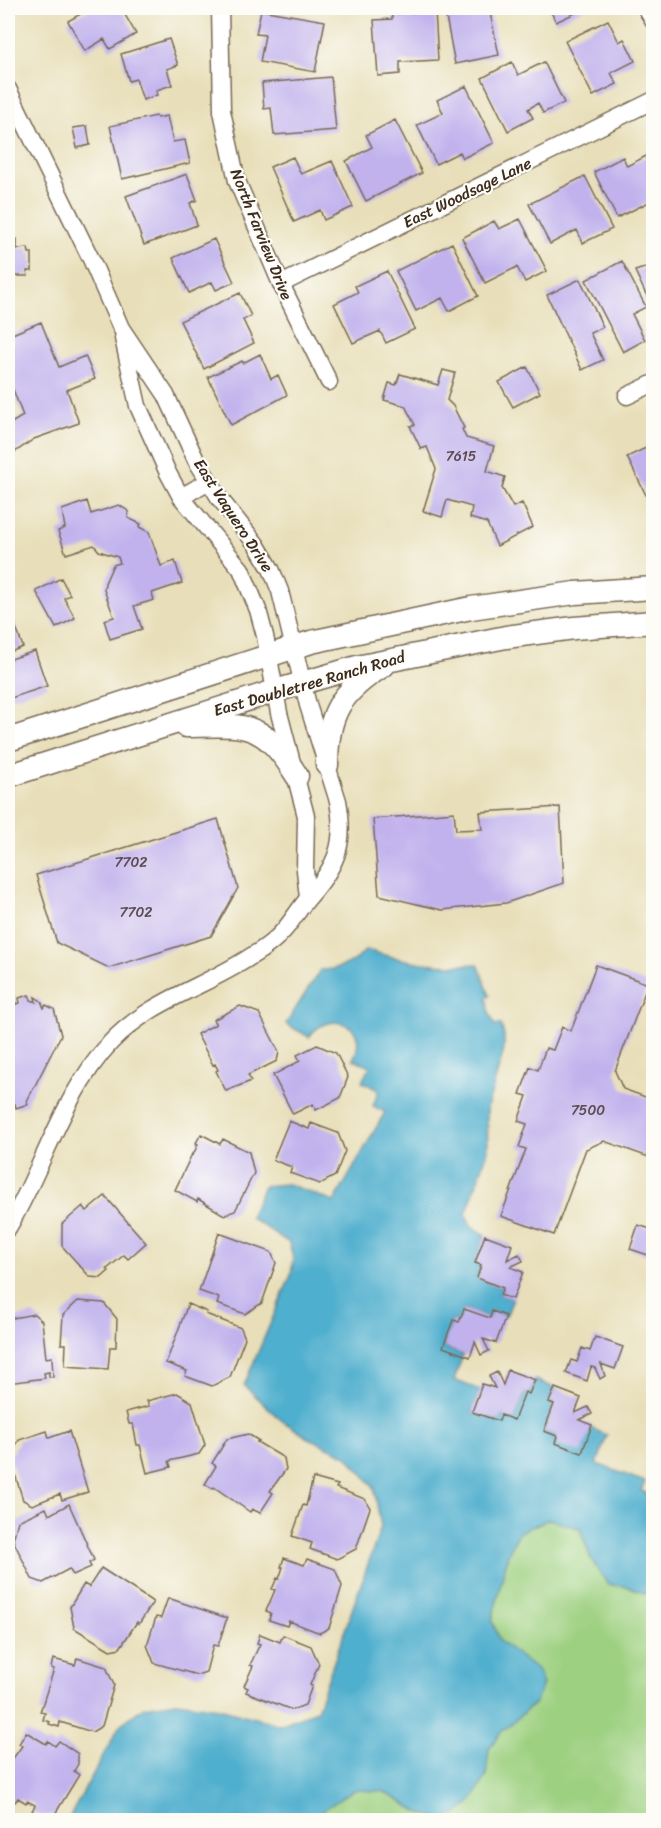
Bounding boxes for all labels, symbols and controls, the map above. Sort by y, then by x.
street label: East Woodsage Lane [398,149,537,236]
street label: North Farview Drive [222,164,301,305]
house number: 7615 [446,444,477,469]
street label: East Vaquero Drive [186,452,282,578]
street label: East Doubletree Ranch Road [210,642,410,725]
house number: 7702 [115,850,147,875]
house number: 7702 [120,900,152,925]
house number: 7500 [571,1098,605,1123]

